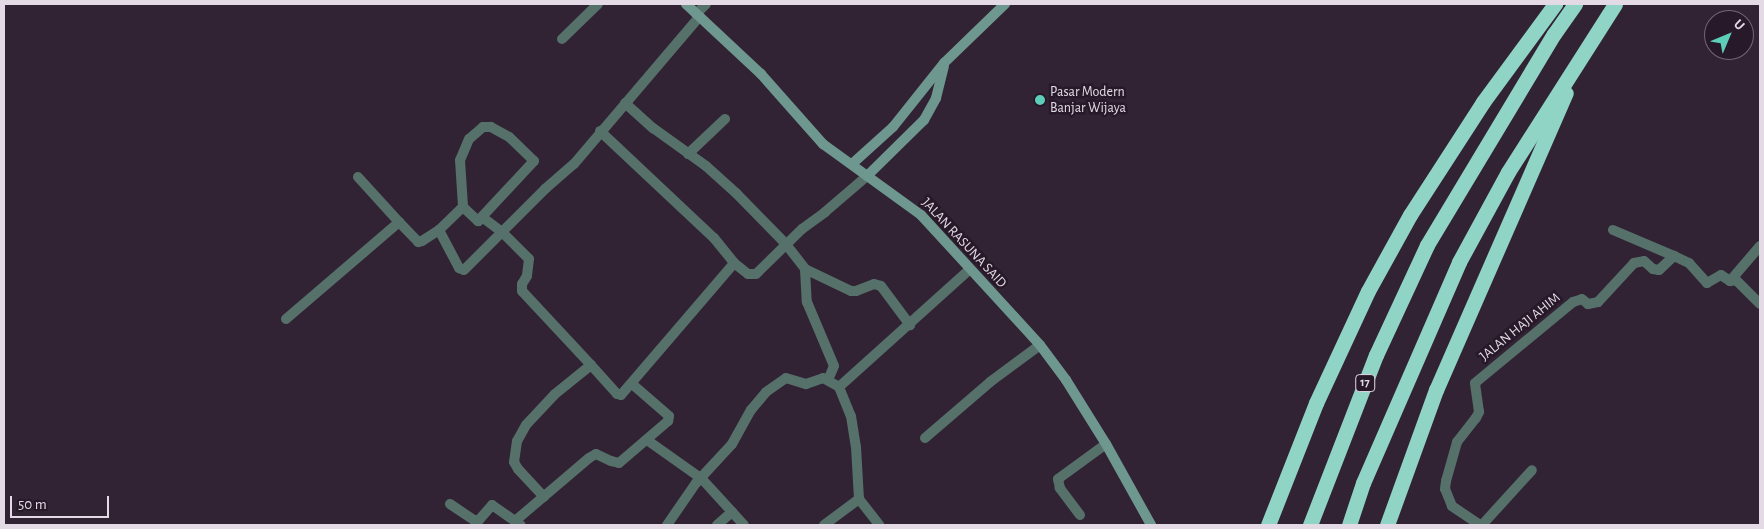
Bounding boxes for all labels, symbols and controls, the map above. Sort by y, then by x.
north arrow [1704,10,1754,60]
text: U [1731,17,1747,33]
place label: Pasar Modern Banjar Wijaya [1050,84,1126,116]
marker: Pasar Modern Banjar Wijaya [1034,94,1046,106]
street label: JALAN RASUNA SAID [918,195,1010,291]
street label: JALAN HAJI AHIM [1476,289,1564,365]
road number: 17 [1355,373,1375,392]
scale bar [12,486,111,518]
text: 50 m [18,497,47,512]

